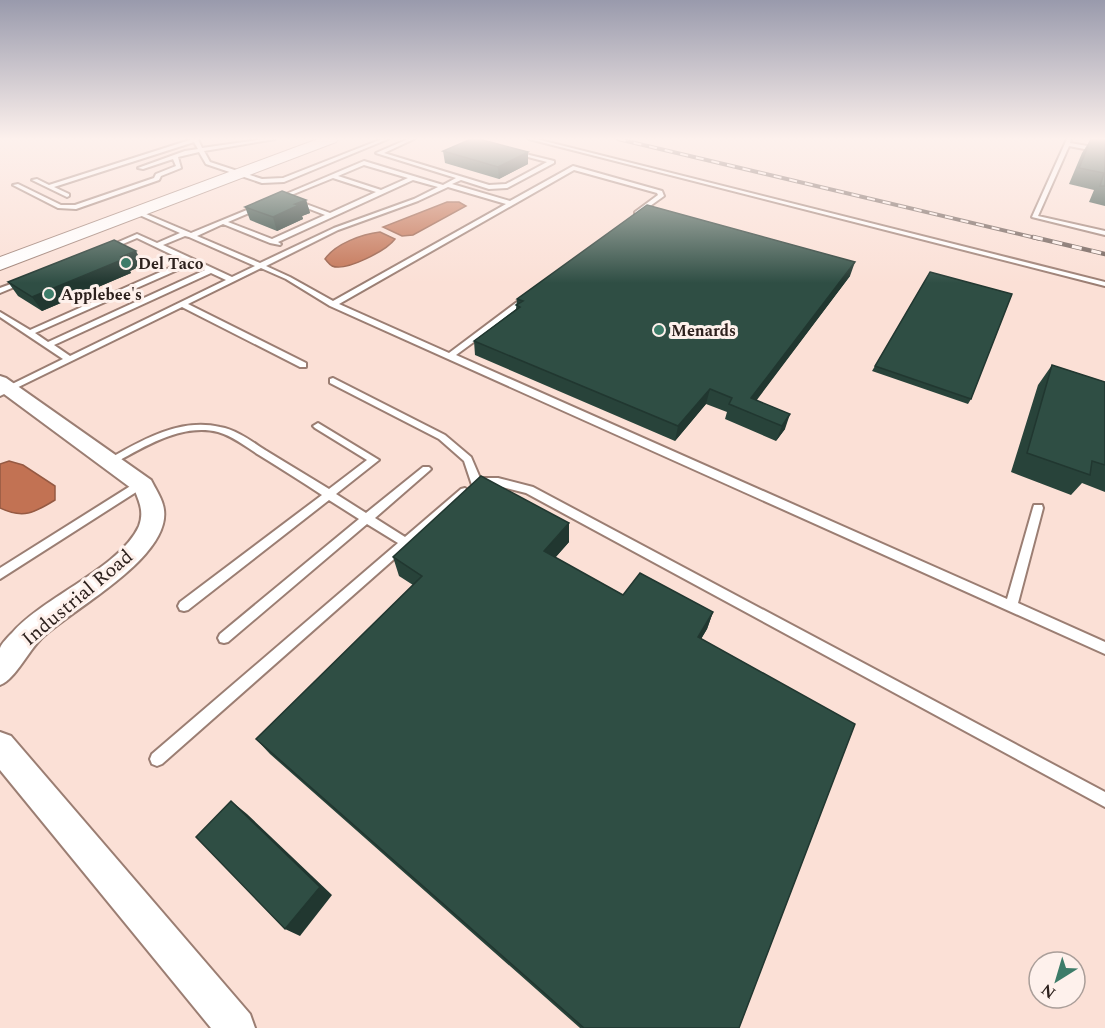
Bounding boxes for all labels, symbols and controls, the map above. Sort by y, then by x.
place label: Del Taco [138,252,204,276]
marker: Del Taco [119,256,133,270]
place label: Applebee's [61,283,142,307]
marker: Applebee's [42,287,56,301]
place label: Menards [671,319,736,343]
marker: Menards [652,323,666,337]
street label: Industrial Road [15,542,140,653]
north arrow [1027,950,1087,1010]
text: N [1036,978,1061,1005]

